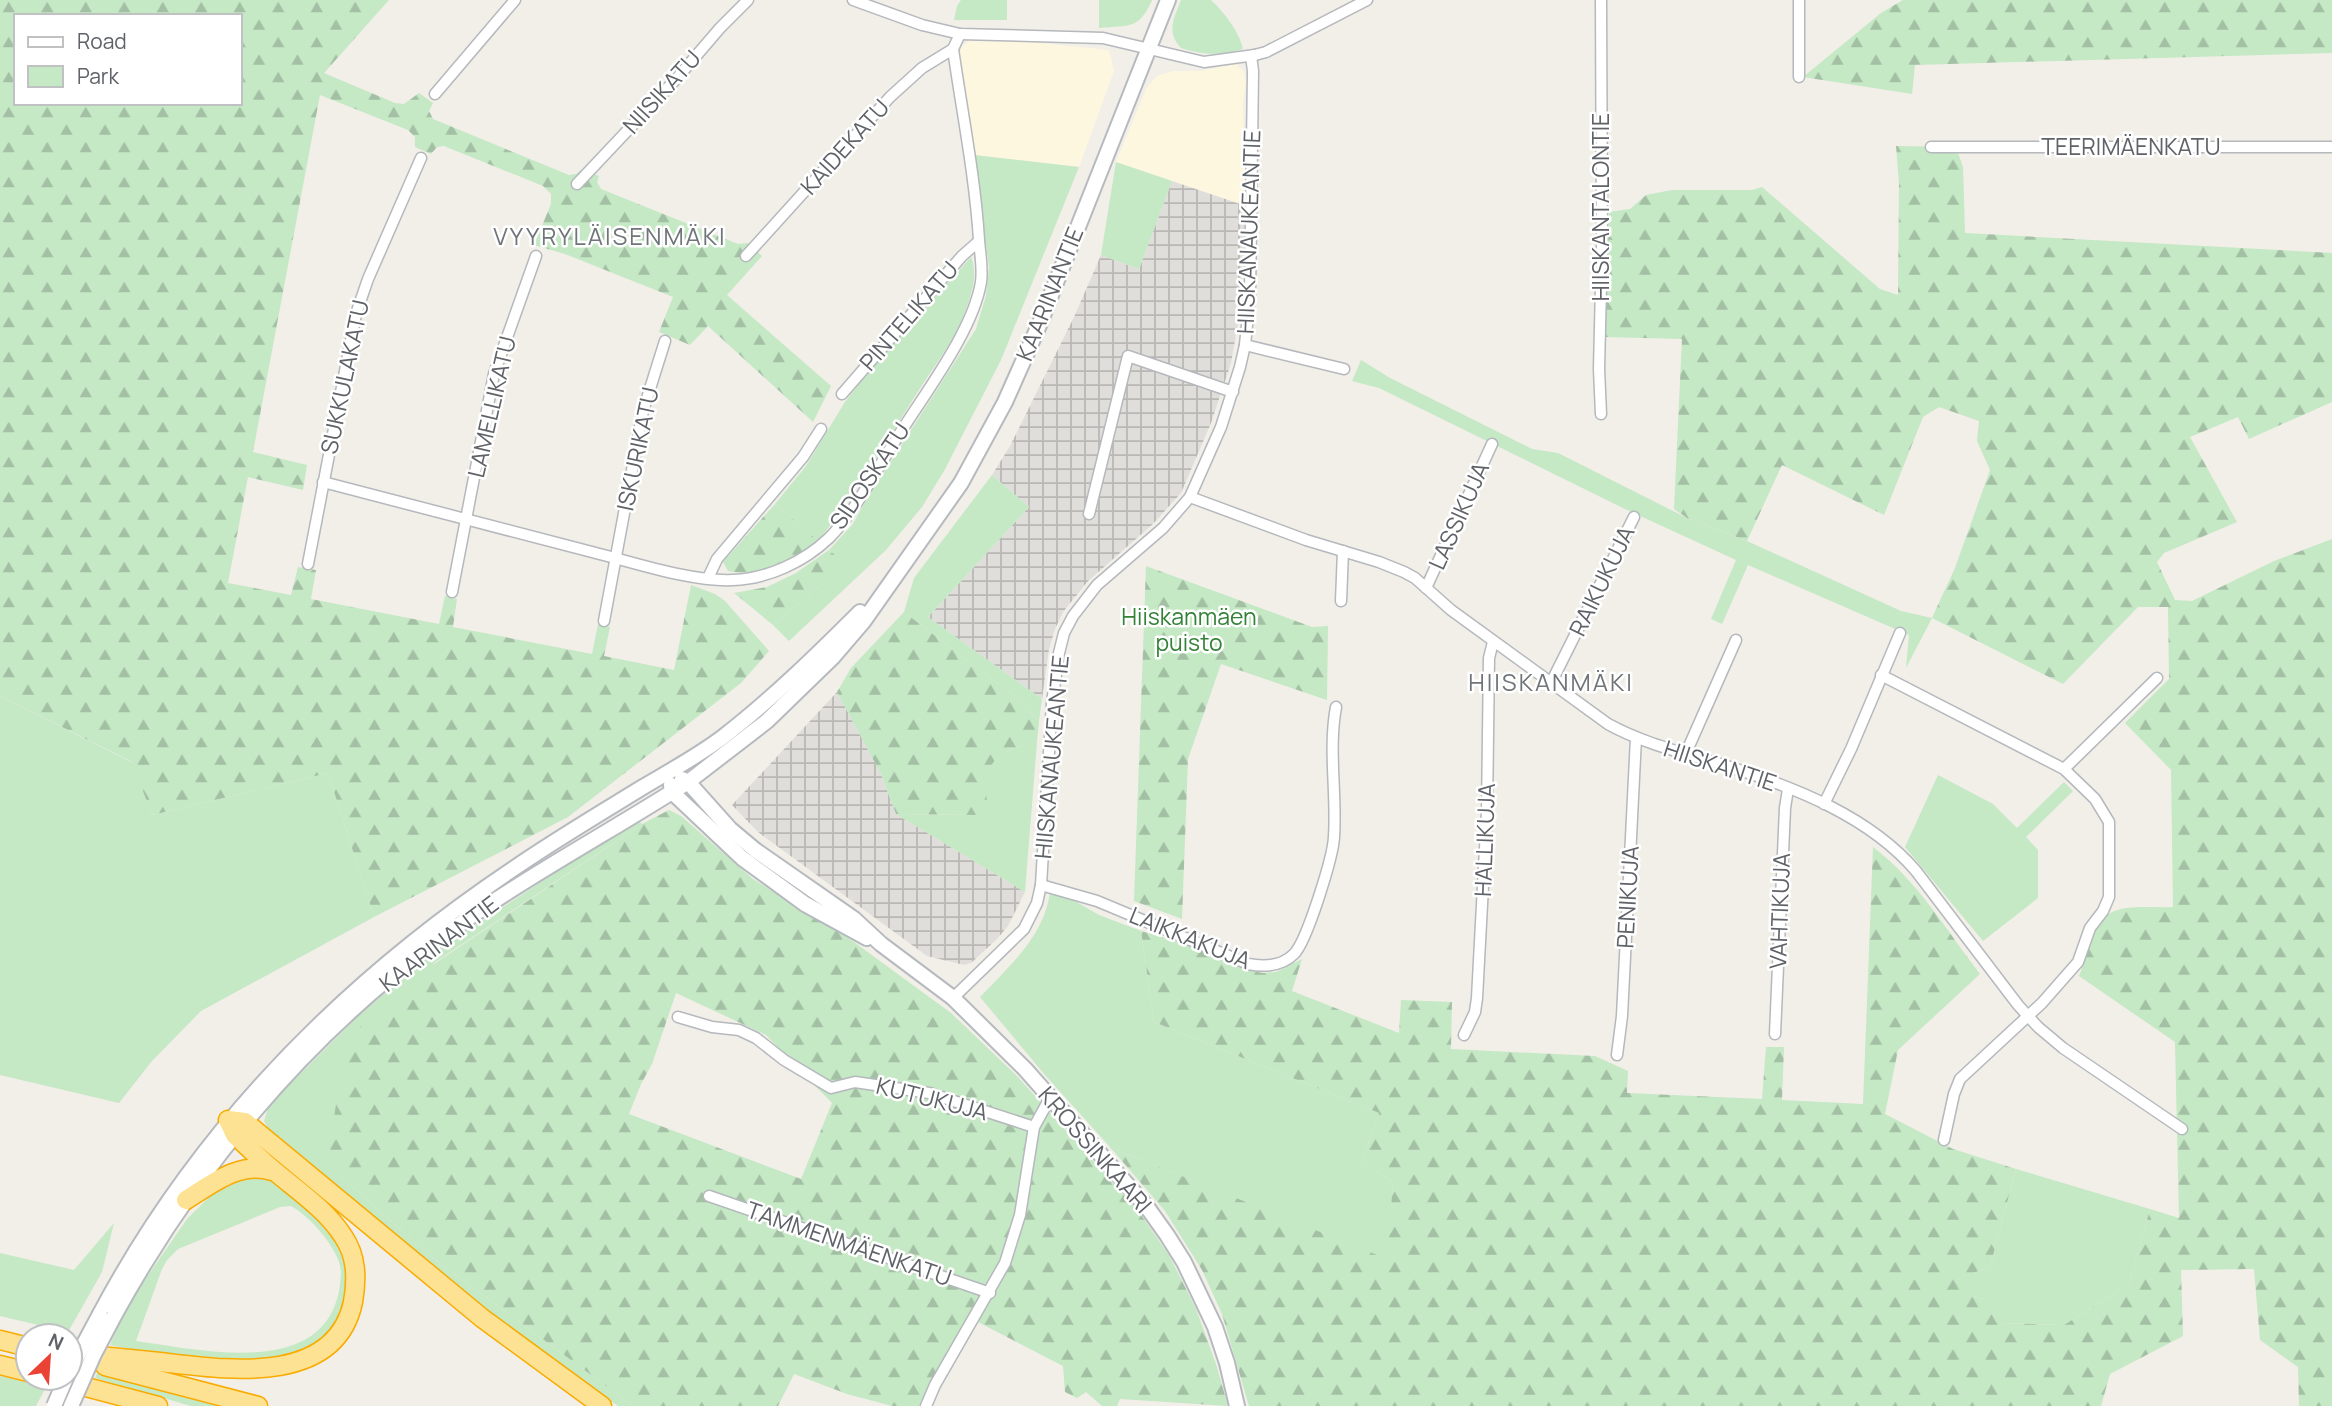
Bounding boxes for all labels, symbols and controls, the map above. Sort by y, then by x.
legend [14,14,242,105]
text: Road [77,27,127,55]
street label: NIISIKATU [615,42,708,140]
text: Park [77,62,119,90]
street label: KAIDEKATU [793,91,896,201]
street label: HIISKANTALONTIE [1584,113,1616,301]
street label: HIISKANAUKEANTIE [1228,129,1268,335]
street label: TEERIMÄENKATU [2041,130,2221,162]
district label: VYYRYLÄISENMÄKI [493,219,727,252]
street label: KAARINANTIE [1008,222,1090,365]
street label: PINTELIKATU [852,254,965,377]
street label: SUKKULAKATU [312,297,376,457]
street label: LAMELLIKATU [459,333,523,481]
street label: ISKURIKATU [608,384,666,514]
street label: SIDOSKATU [822,416,917,535]
street label: LASSIKUJA [1420,456,1496,574]
street label: RAIKUKUJA [1561,520,1642,641]
park label: Hiiskanmäen puisto [1121,600,1257,658]
street label: HIISKANAUKEANTIE [1026,654,1076,860]
district label: HIISKANMÄKI [1468,665,1634,698]
street label: HIISKANTIE [1660,732,1781,798]
street label: HALLIKUJA [1466,782,1502,897]
street label: PENIKUJA [1608,844,1646,949]
street label: VAHTIKUJA [1761,852,1797,970]
street label: KAARINANTIE [372,888,505,999]
street label: LAIKKAKUJA [1125,898,1256,976]
street label: KUTUKUJA [873,1069,992,1127]
street label: KROSSINKAARI [1032,1079,1160,1220]
street label: TAMMENMÄENKATU [743,1193,956,1293]
north arrow [14,1322,84,1392]
text: N [45,1327,68,1356]

